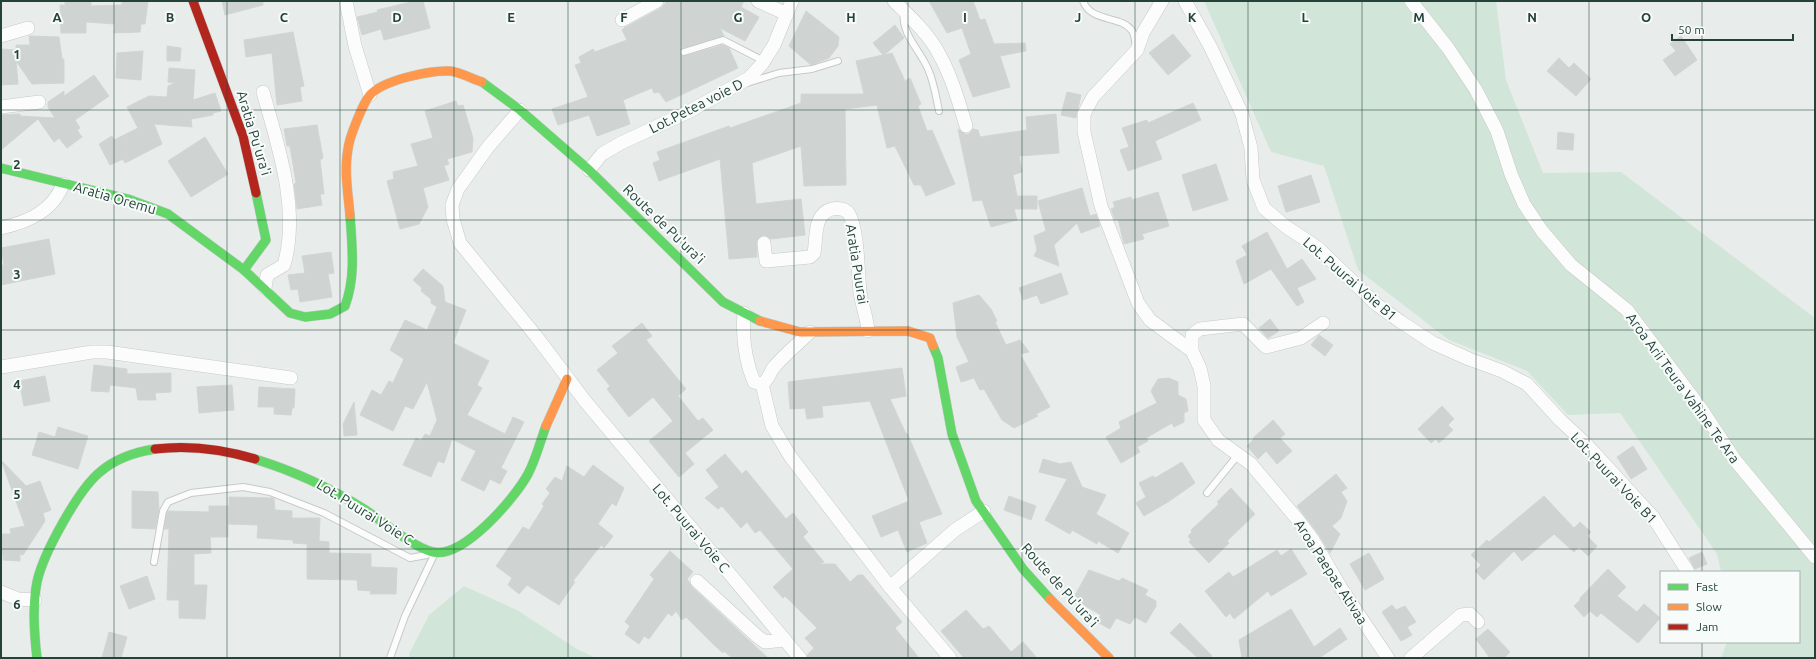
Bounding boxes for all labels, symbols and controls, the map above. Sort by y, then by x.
text: A [52,10,62,24]
text: B [166,10,175,24]
text: C [280,10,289,24]
text: D [392,10,402,24]
text: E [507,10,515,24]
text: F [620,10,628,24]
text: G [734,10,743,24]
text: H [846,10,856,24]
text: I [963,10,967,24]
text: J [1075,10,1081,24]
text: K [1188,10,1197,24]
text: L [1301,10,1309,24]
text: M [1413,10,1425,24]
text: N [1527,10,1537,24]
text: O [1641,10,1651,24]
scale bar [1672,16,1793,42]
text: 50 m [1678,23,1705,36]
text: 1 [13,47,21,61]
street label: Lot.Petea voie D [646,75,746,137]
street label: Aratia Pu'ura'i [234,89,274,177]
text: 2 [13,157,21,171]
street label: Aratia Oremu [72,179,158,217]
street label: Route de Pu'ura'i [620,181,708,267]
street label: Aratia Puurai [843,223,871,305]
street label: Lot. Puurai Voie B1 [1300,234,1400,324]
text: 3 [13,267,21,281]
street label: Aroa Arii Teura Vahine Te Ara [1623,310,1743,466]
text: 4 [13,377,21,391]
street label: Lot. Puurai Voie B1 [1568,429,1660,527]
street label: Lot. Puurai Voie C [314,476,416,548]
street label: Lot. Puurai Voie C [649,480,733,576]
text: 5 [13,487,21,501]
street label: Aroa Paepae Ativaa [1291,517,1371,627]
street label: Route de Pu'ura'i [1018,540,1102,630]
legend [1660,571,1800,643]
text: Fast [1696,580,1718,593]
text: 6 [13,597,21,611]
text: Slow [1696,600,1722,613]
text: Jam [1696,620,1718,633]

